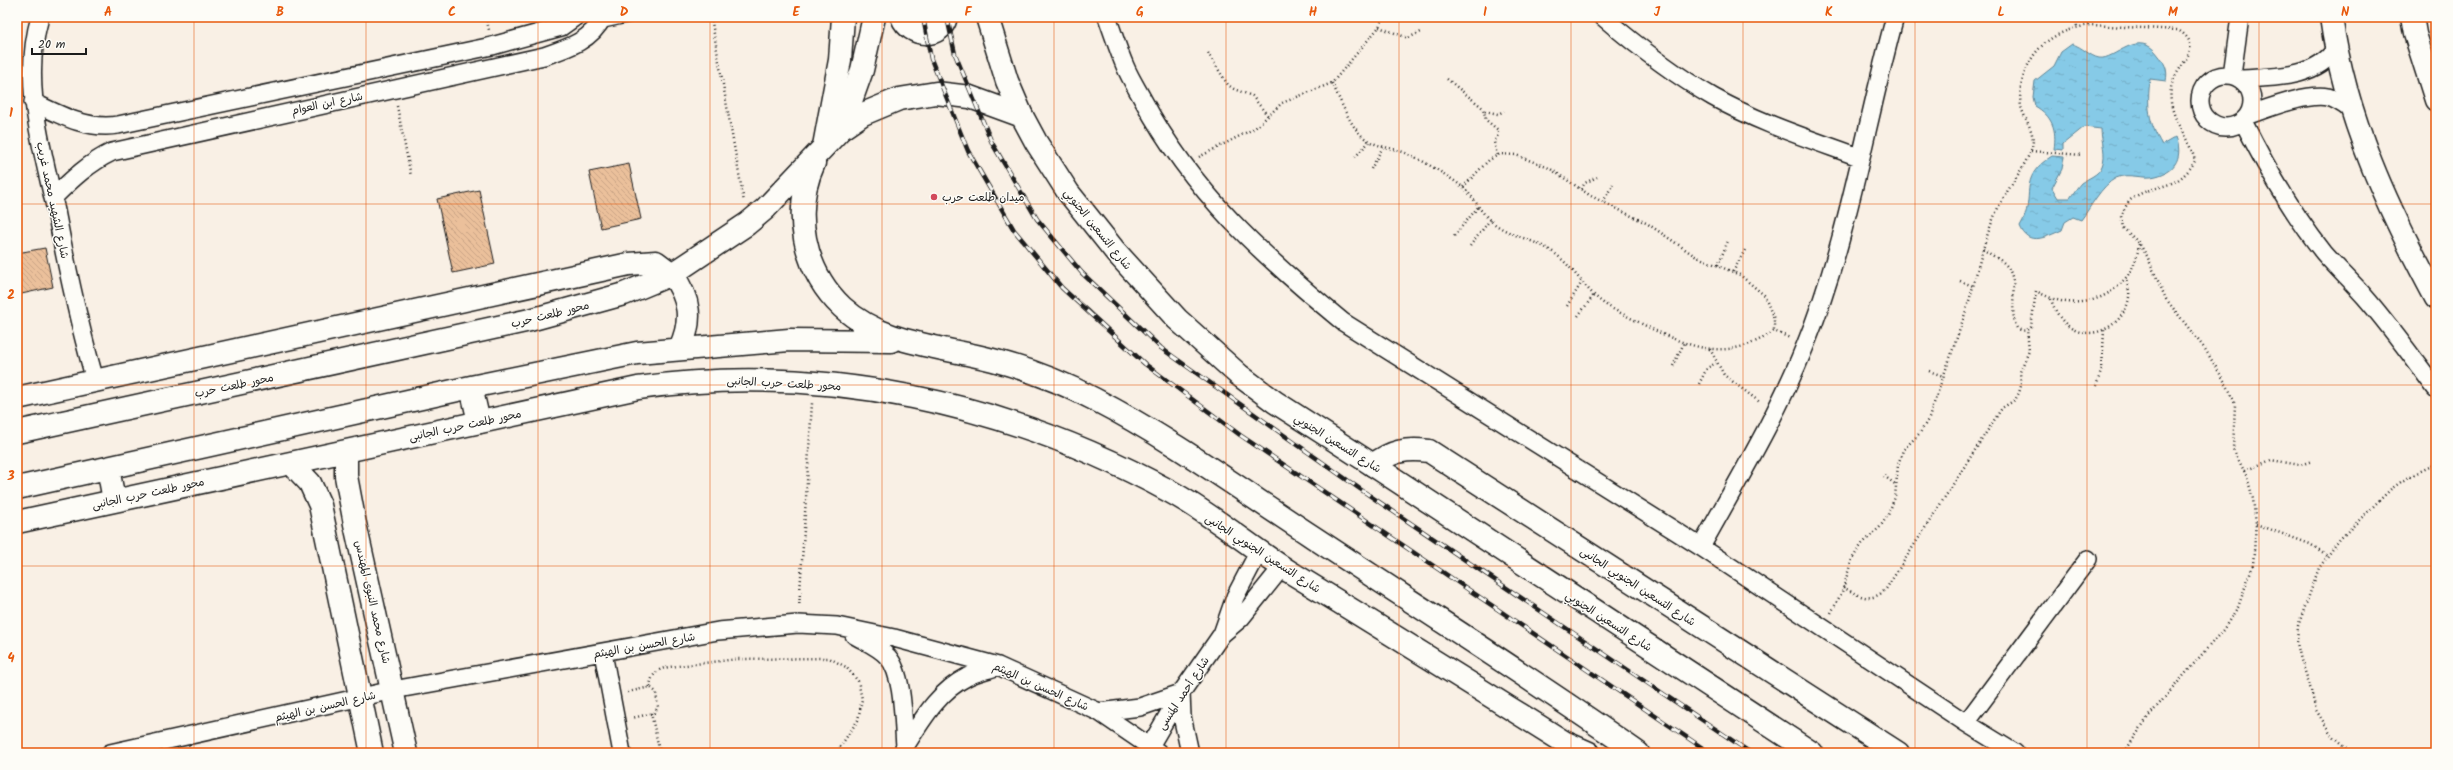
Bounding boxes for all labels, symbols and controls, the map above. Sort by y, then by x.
text: A [104,2,112,23]
text: B [276,2,284,23]
text: C [448,2,456,23]
text: D [620,2,629,23]
text: E [792,2,800,23]
text: F [964,2,972,23]
text: G [1136,2,1144,23]
text: H [1309,2,1318,23]
text: I [1483,2,1487,23]
text: J [1654,2,1661,23]
text: K [1825,2,1833,23]
text: L [1997,2,2005,23]
text: M [2168,2,2178,23]
text: N [2341,2,2350,23]
scale bar [32,30,86,56]
text: 20 m [38,35,66,54]
street label: شارع ابن العوام [290,88,365,120]
text: 1 [9,103,13,124]
street label: شارع الشهيد محمد غريب [31,140,73,260]
street label: شارع التسعين الجنوبي [1058,185,1136,275]
place label: ميدان طلعت حرب [942,189,1024,207]
marker: ميدان طلعت حرب [929,192,939,202]
text: 2 [7,285,15,306]
street label: محور طلعت حرب [509,297,591,333]
street label: محور طلعت حرب [193,369,275,403]
street label: محور طلعت حرب الجانبى [726,372,842,396]
street label: محور طلعت حرب الجانبى [407,405,523,447]
street label: شارع التسعين الجنوبي [1290,410,1385,479]
text: 3 [6,466,15,487]
street label: محور طلعت حرب الجانبى [90,473,206,515]
street label: شارع التسعين الجنوبي الجانبى [1201,510,1324,599]
street label: شارع محمد النبوى المهندس [349,539,395,666]
street label: شارع التسعين الجنوبي الجانبى [1578,544,1698,628]
street label: شارع التسعين الجنوبي [1563,588,1655,654]
street label: شارع الحسن بن الهيثم [592,628,697,664]
text: 4 [7,648,15,669]
street label: شارع أحمد المنسى [1153,653,1214,734]
street label: شارع الحسن بن الهيثم [990,658,1091,716]
street label: شارع الحسن بن الهيثم [273,687,378,727]

